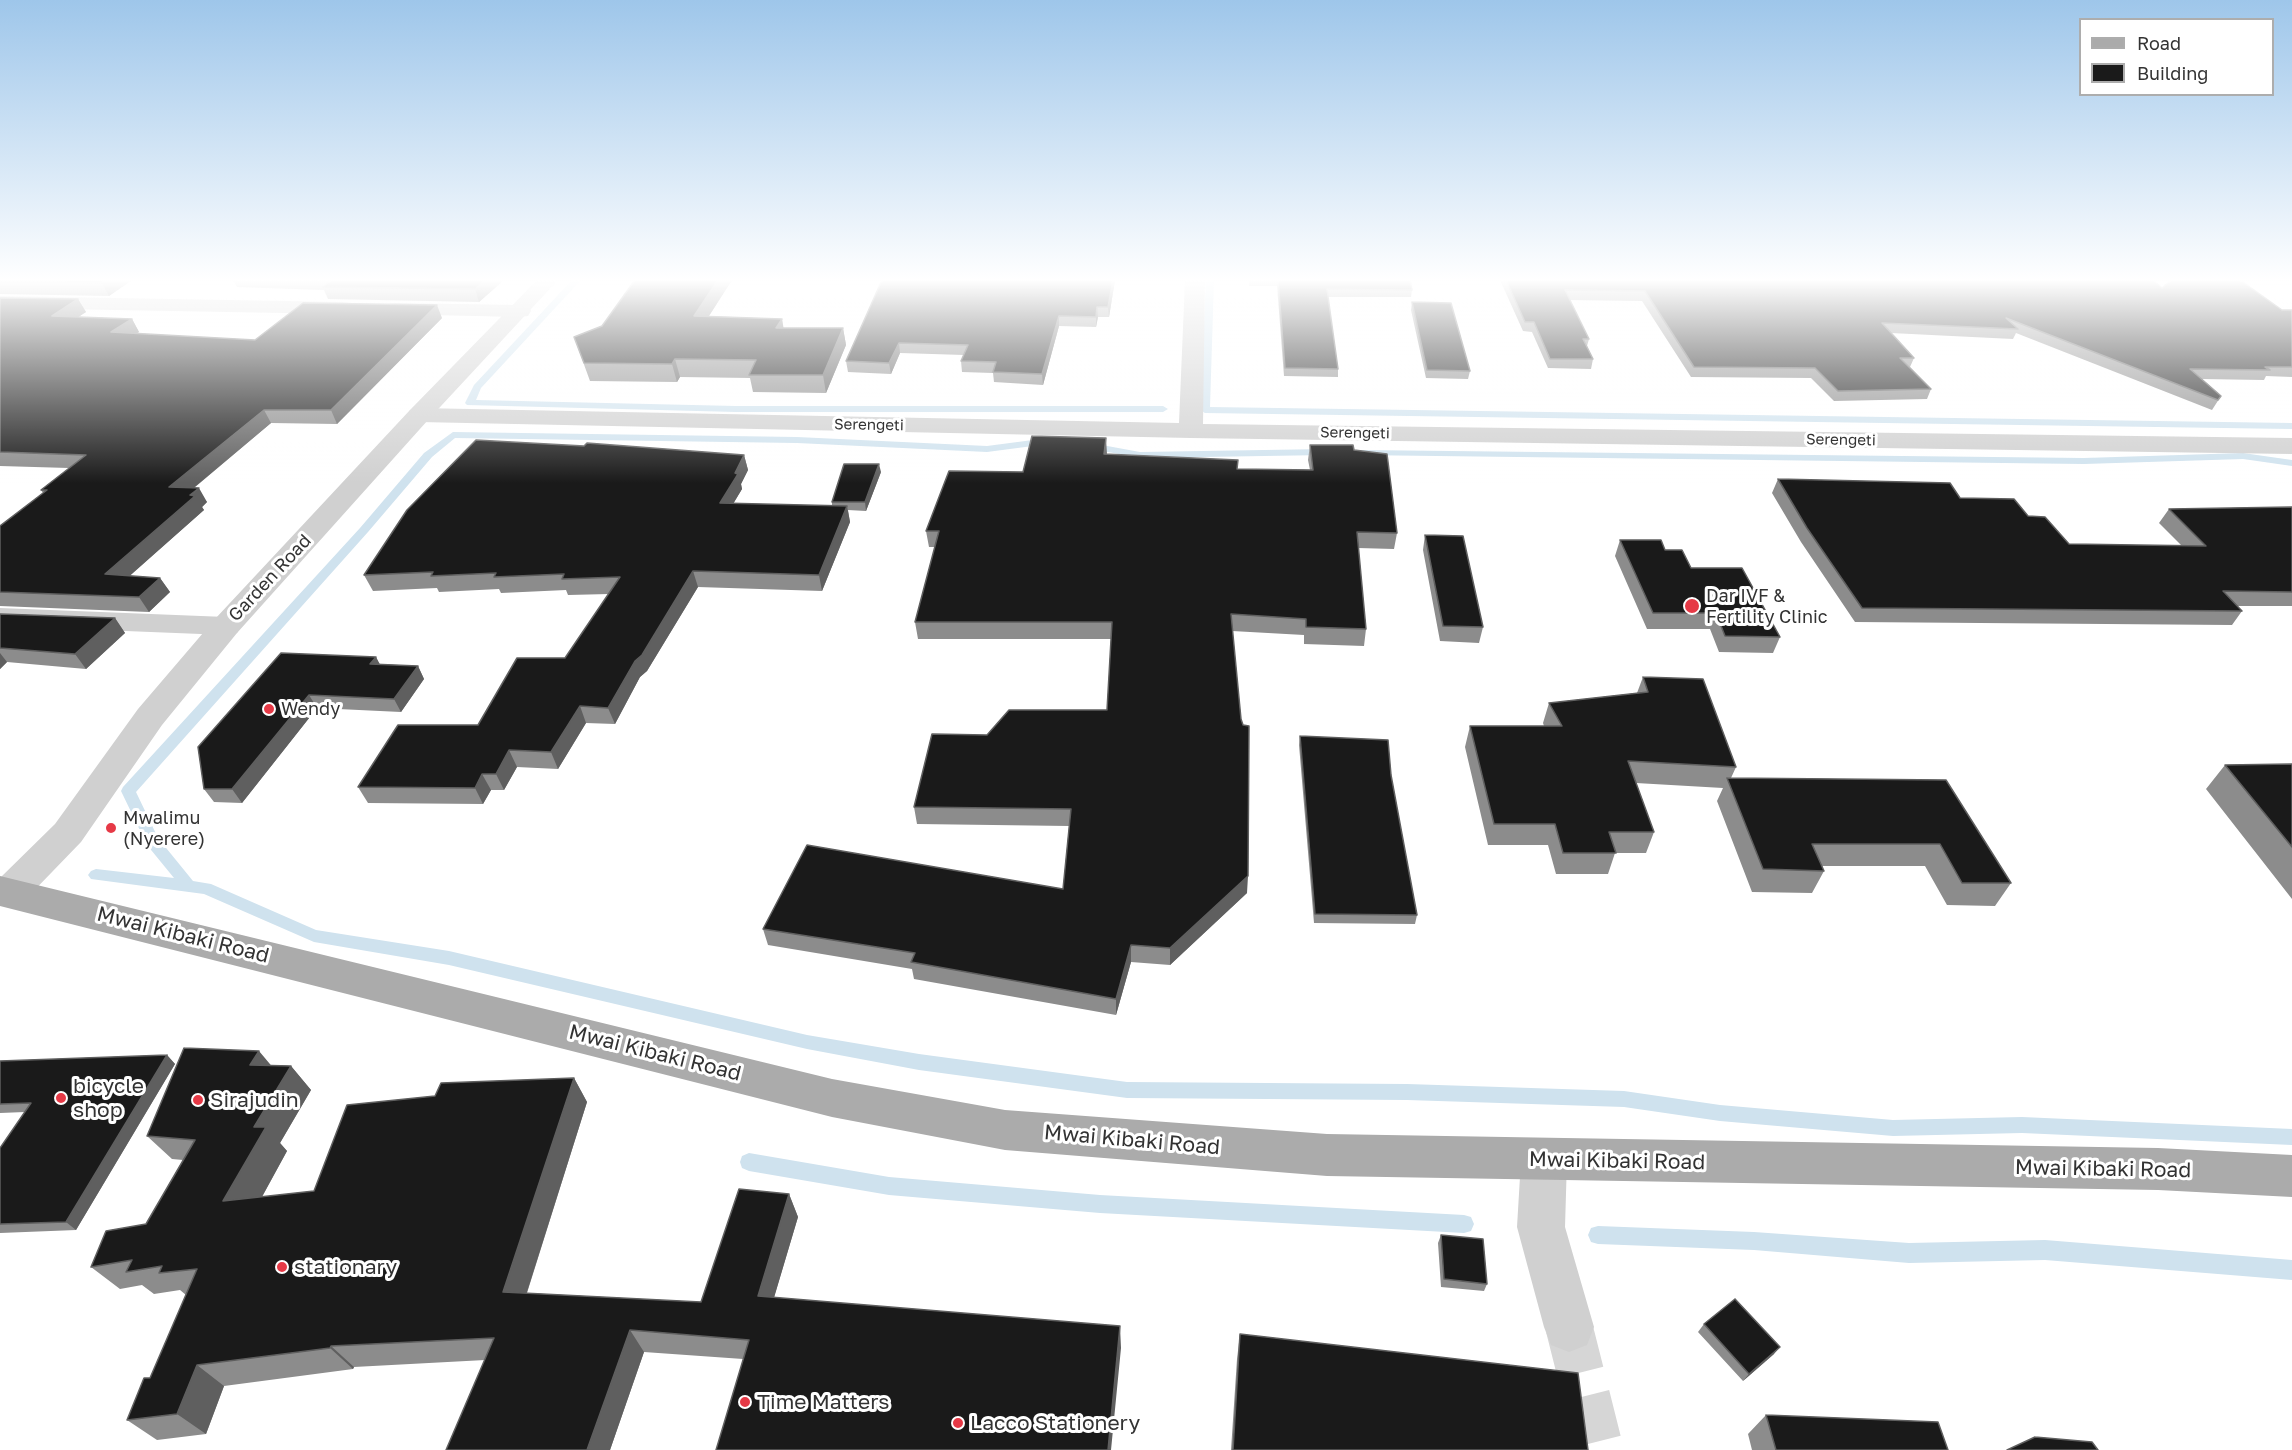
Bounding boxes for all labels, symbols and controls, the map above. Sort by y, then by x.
legend [2079,18,2274,96]
text: Road [2137,32,2181,54]
text: Building [2137,62,2208,84]
street label: Serengeti [834,415,904,435]
street label: Serengeti [1320,423,1390,443]
street label: Serengeti [1806,430,1876,450]
street label: Garden Road [224,530,316,626]
place label: Dar IVF & Fertility Clinic [1706,585,1828,628]
marker: Dar IVF & Fertility Clinic [1683,597,1701,615]
place label: Wendy [281,698,340,720]
marker: Wendy [262,702,276,716]
place label: Mwalimu (Nyerere) [123,807,205,850]
marker: Mwalimu (Nyerere) [104,821,118,835]
street label: Mwai Kibaki Road [94,901,272,969]
street label: Mwai Kibaki Road [566,1019,744,1087]
place label: bicycle shop [73,1073,144,1123]
place label: Sirajudin [210,1087,299,1113]
marker: bicycle shop [54,1091,68,1105]
marker: Sirajudin [191,1093,205,1107]
street label: Mwai Kibaki Road [1043,1120,1221,1160]
street label: Mwai Kibaki Road [1529,1147,1705,1175]
street label: Mwai Kibaki Road [2015,1155,2191,1183]
place label: stationary [294,1254,397,1280]
marker: stationary [275,1260,289,1274]
place label: Time Matters [757,1389,889,1415]
marker: Time Matters [738,1395,752,1409]
place label: Lacco Stationery [970,1410,1140,1436]
marker: Lacco Stationery [951,1416,965,1430]

